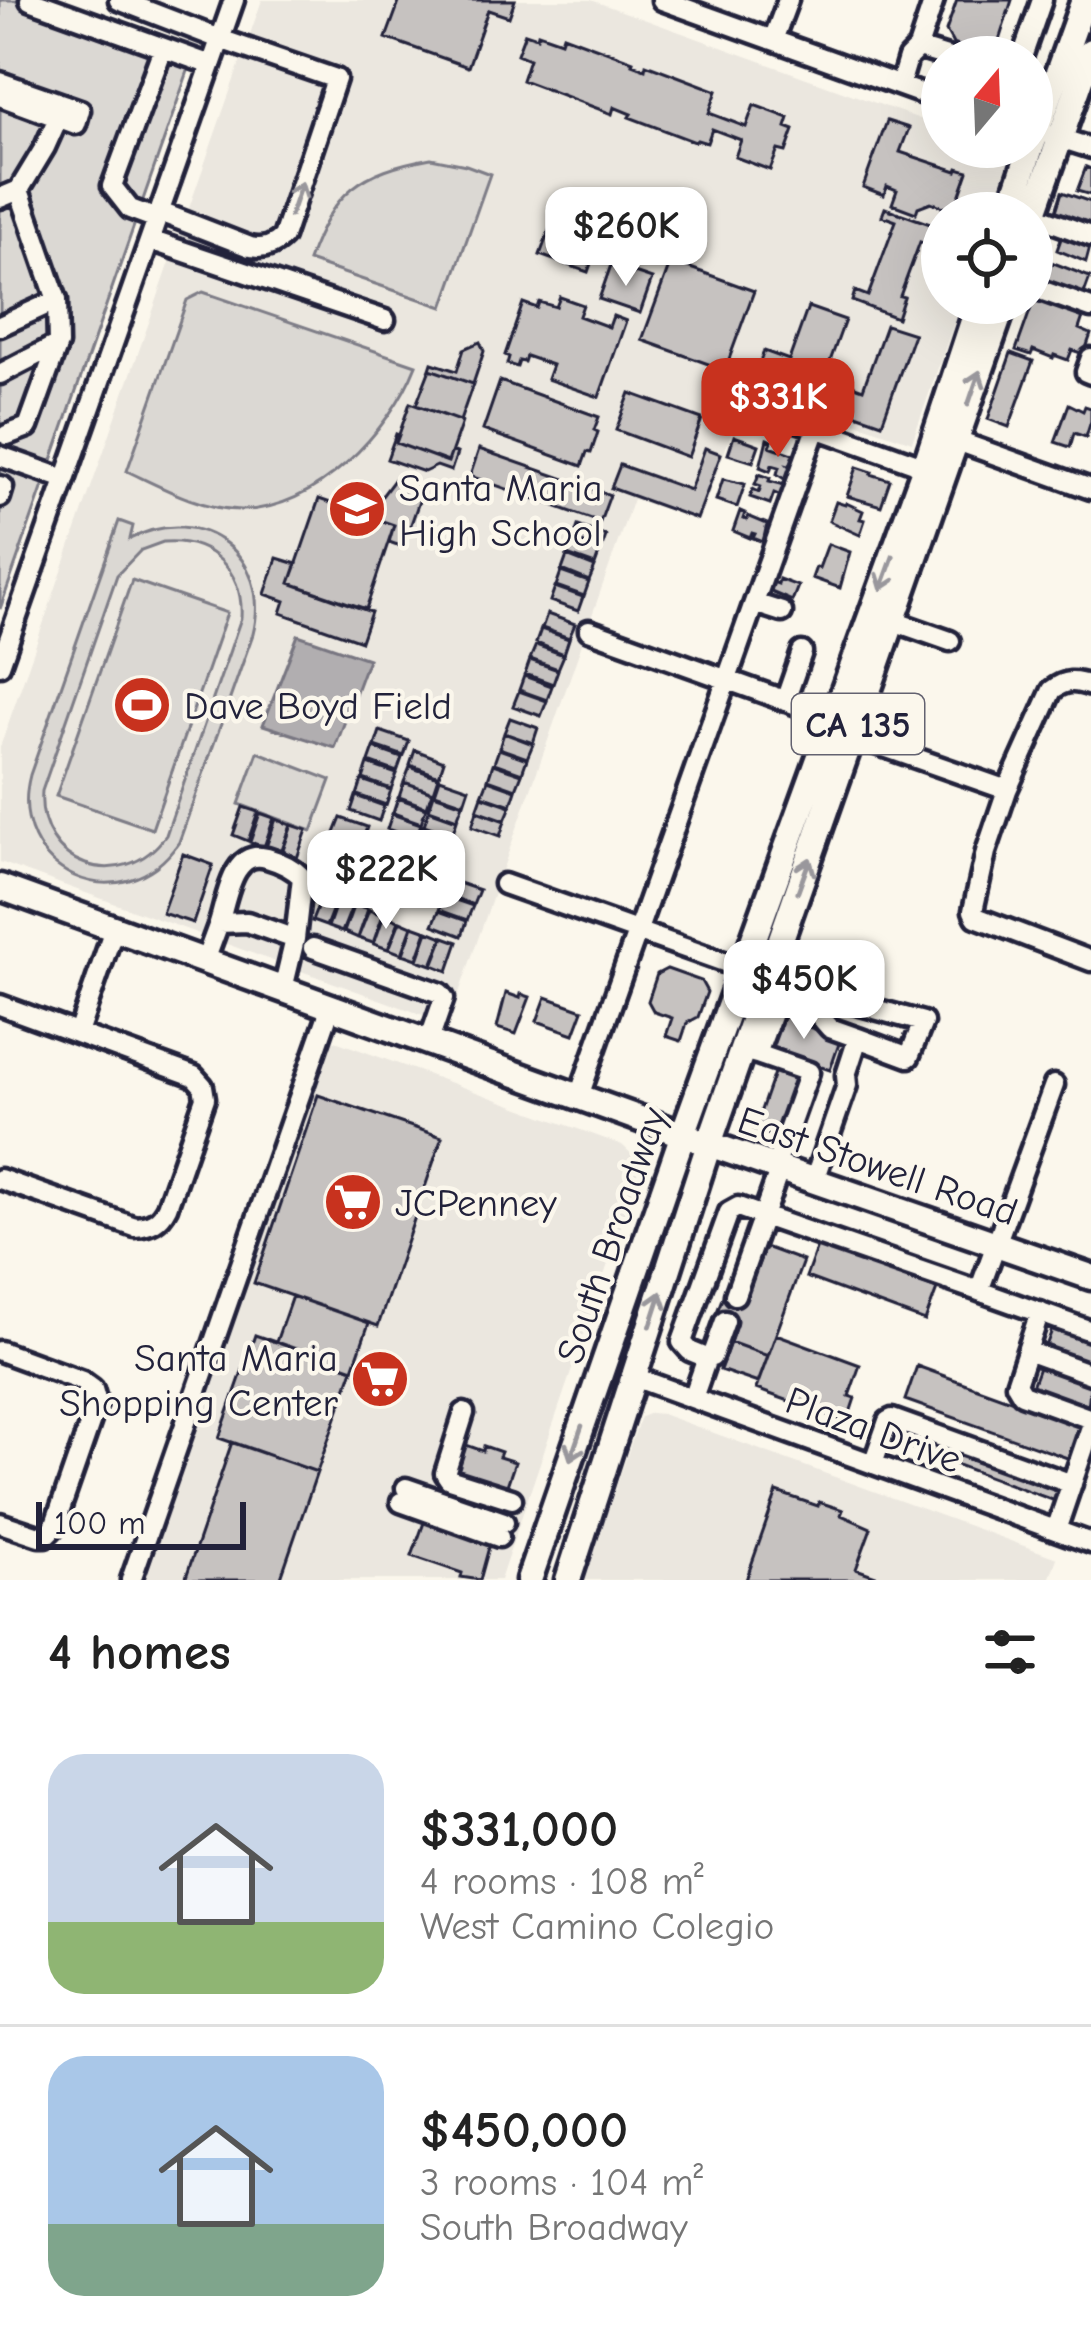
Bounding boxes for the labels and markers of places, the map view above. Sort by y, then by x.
pin: $260K [542,187,710,289]
pin: $331K [694,358,862,460]
place label: Santa Maria High School [399,466,603,556]
school or university icon: Santa Maria High School [326,478,388,540]
sports icon: Dave Boyd Field [111,674,173,736]
place label: Dave Boyd Field [184,684,452,729]
pin: $222K [302,830,470,932]
pin: $450K [720,940,888,1042]
supermarket icon: JCPenney [322,1171,384,1233]
place label: JCPenney [395,1181,557,1226]
place label: Santa Maria Shopping Center [59,1336,339,1426]
supermarket icon: Santa Maria Shopping Center [349,1348,411,1410]

